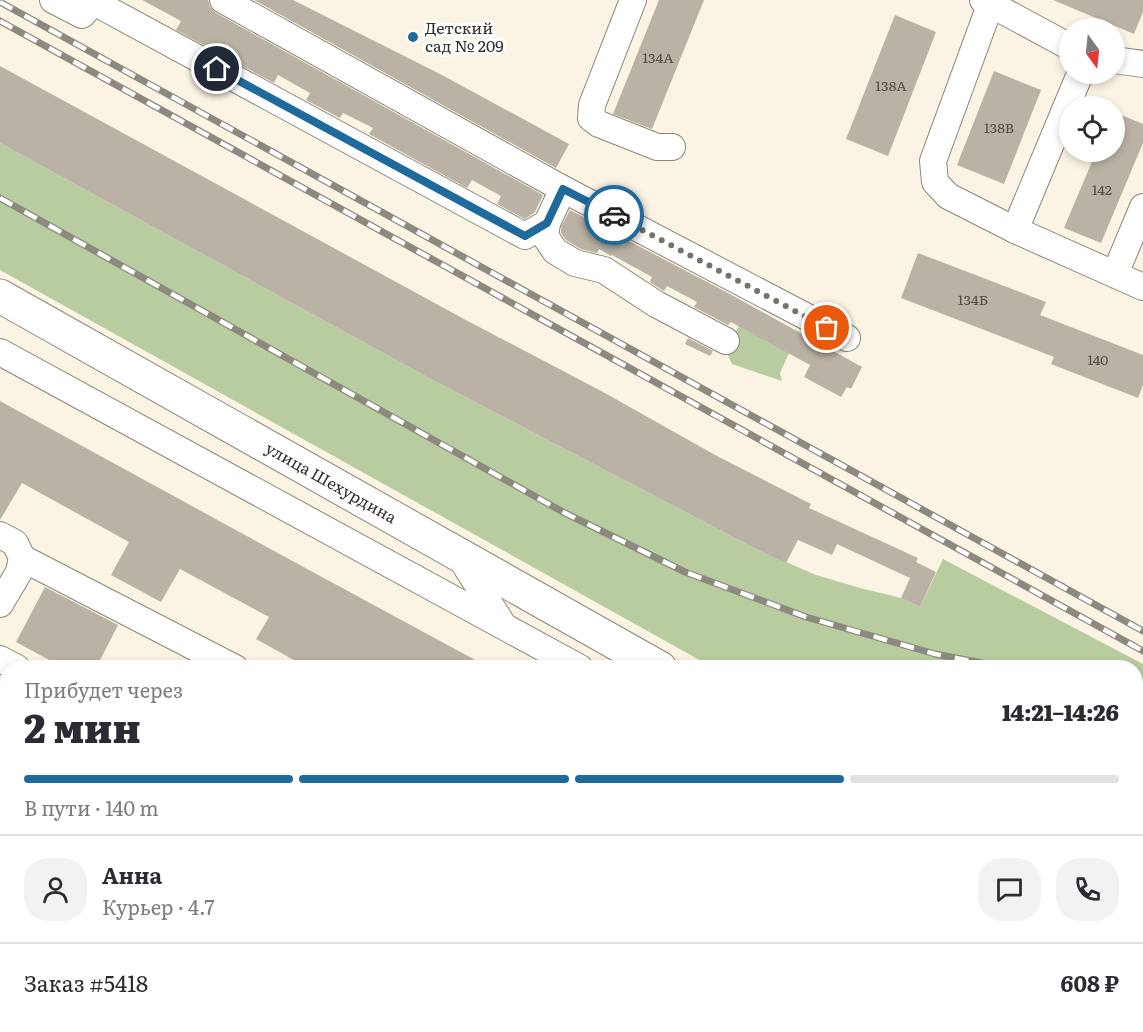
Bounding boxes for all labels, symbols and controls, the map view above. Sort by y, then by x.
place label: Детский сад № 209 [425,15,504,57]
north arrow [1059,18,1125,84]
map controls [1059,18,1125,162]
marker: Детский сад № 209 [406,30,420,44]
pin [191,43,242,94]
house number: 134А [642,47,674,67]
icon: home [200,52,233,85]
house number: 138А [875,75,907,95]
button: locate [1059,96,1125,162]
house number: 138В [984,117,1014,137]
house number: 142 [1092,179,1112,199]
courier [584,185,644,245]
icon: car [598,199,631,232]
house number: 134Б [958,289,988,309]
pin [801,302,852,353]
icon: bag [810,311,843,344]
house number: 140 [1088,349,1108,369]
street label: улица Шехурдина [262,435,402,528]
text: Прибудет через [24,674,183,704]
text: 14:21–14:26 [1002,695,1119,728]
text: 2 мин [24,697,141,755]
text: В пути · 140 m [24,792,159,822]
button: person [24,858,87,921]
text: Анна [102,858,162,891]
button: chat [978,858,1041,921]
button: phone [1056,858,1119,921]
text: Курьер · 4.7 [102,891,215,921]
text: Заказ #5418 [24,966,148,999]
text: 608 ₽ [1061,966,1119,999]

